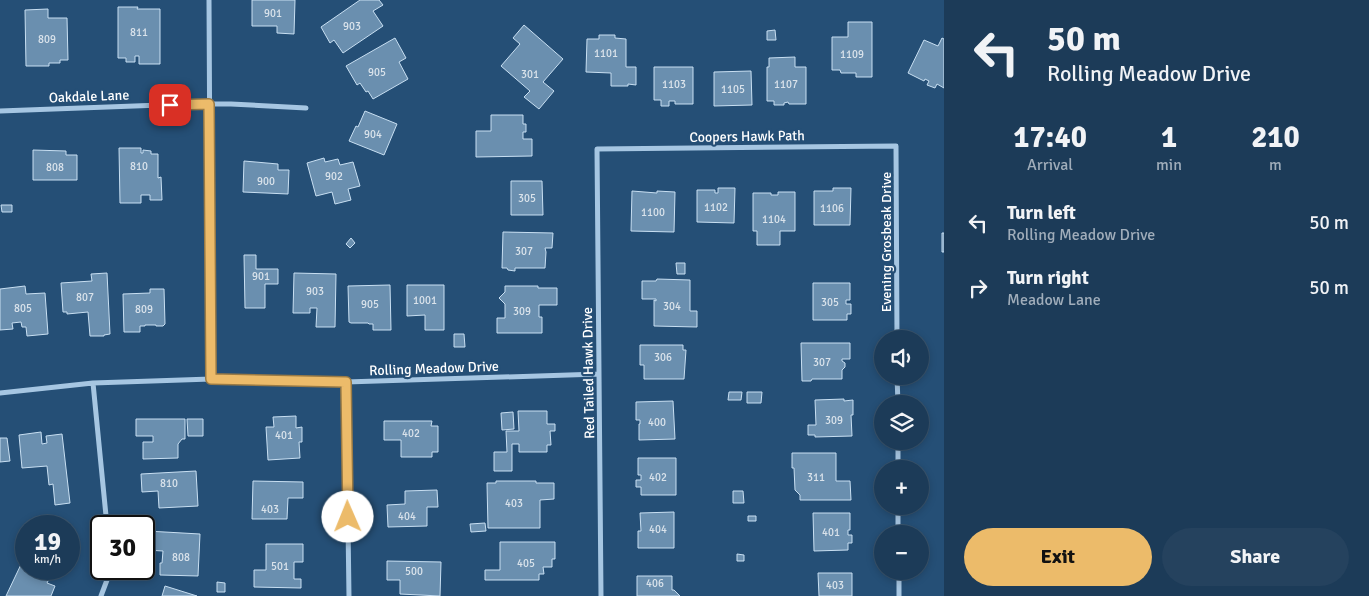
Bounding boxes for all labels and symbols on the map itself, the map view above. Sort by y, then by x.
house number: 901 [264,7,282,20]
house number: 903 [343,20,361,33]
house number: 811 [130,26,148,39]
house number: 809 [38,33,56,46]
house number: 1101 [594,47,618,60]
house number: 1109 [840,48,864,61]
house number: 905 [368,66,386,79]
house number: 301 [521,68,539,81]
house number: 1103 [662,78,686,91]
house number: 1107 [774,78,798,91]
house number: 1105 [721,83,745,96]
pin [149,84,191,126]
street label: Oakdale Lane [49,87,130,106]
street label: Coopers Hawk Path [689,127,805,146]
house number: 904 [364,128,382,141]
house number: 810 [130,160,148,173]
house number: 808 [46,161,64,174]
house number: 902 [325,170,343,183]
street label: Evening Grosbeak Drive [878,172,895,312]
house number: 900 [257,175,275,188]
house number: 305 [518,192,536,205]
house number: 1102 [704,201,728,214]
house number: 1106 [820,202,844,215]
house number: 1100 [641,206,665,219]
house number: 1104 [762,213,786,226]
house number: 307 [515,245,533,258]
house number: 901 [252,270,270,283]
house number: 903 [306,285,324,298]
house number: 807 [76,291,94,304]
house number: 1001 [413,294,437,307]
house number: 305 [821,296,839,309]
house number: 905 [361,298,379,311]
house number: 304 [663,300,681,313]
house number: 805 [14,302,32,315]
house number: 809 [135,303,153,316]
house number: 309 [513,305,531,318]
street label: Red Tailed Hawk Drive [579,307,598,439]
house number: 306 [654,351,672,364]
house number: 307 [813,356,831,369]
street label: Rolling Meadow Drive [369,358,499,379]
house number: 309 [825,414,843,427]
house number: 400 [648,416,666,429]
house number: 402 [402,427,420,440]
house number: 401 [275,429,293,442]
house number: 402 [649,471,667,484]
house number: 311 [807,471,825,484]
house number: 810 [160,477,178,490]
position arrow [321,490,373,542]
house number: 403 [505,497,523,510]
house number: 403 [261,503,279,516]
house number: 404 [398,510,416,523]
speed limit sign: 30 [90,515,155,580]
house number: 404 [649,523,667,536]
house number: 401 [822,526,840,539]
house number: 808 [172,551,190,564]
house number: 405 [517,557,535,570]
house number: 501 [271,560,289,573]
house number: 500 [405,565,423,578]
house number: 406 [646,577,664,590]
house number: 403 [826,579,844,592]

